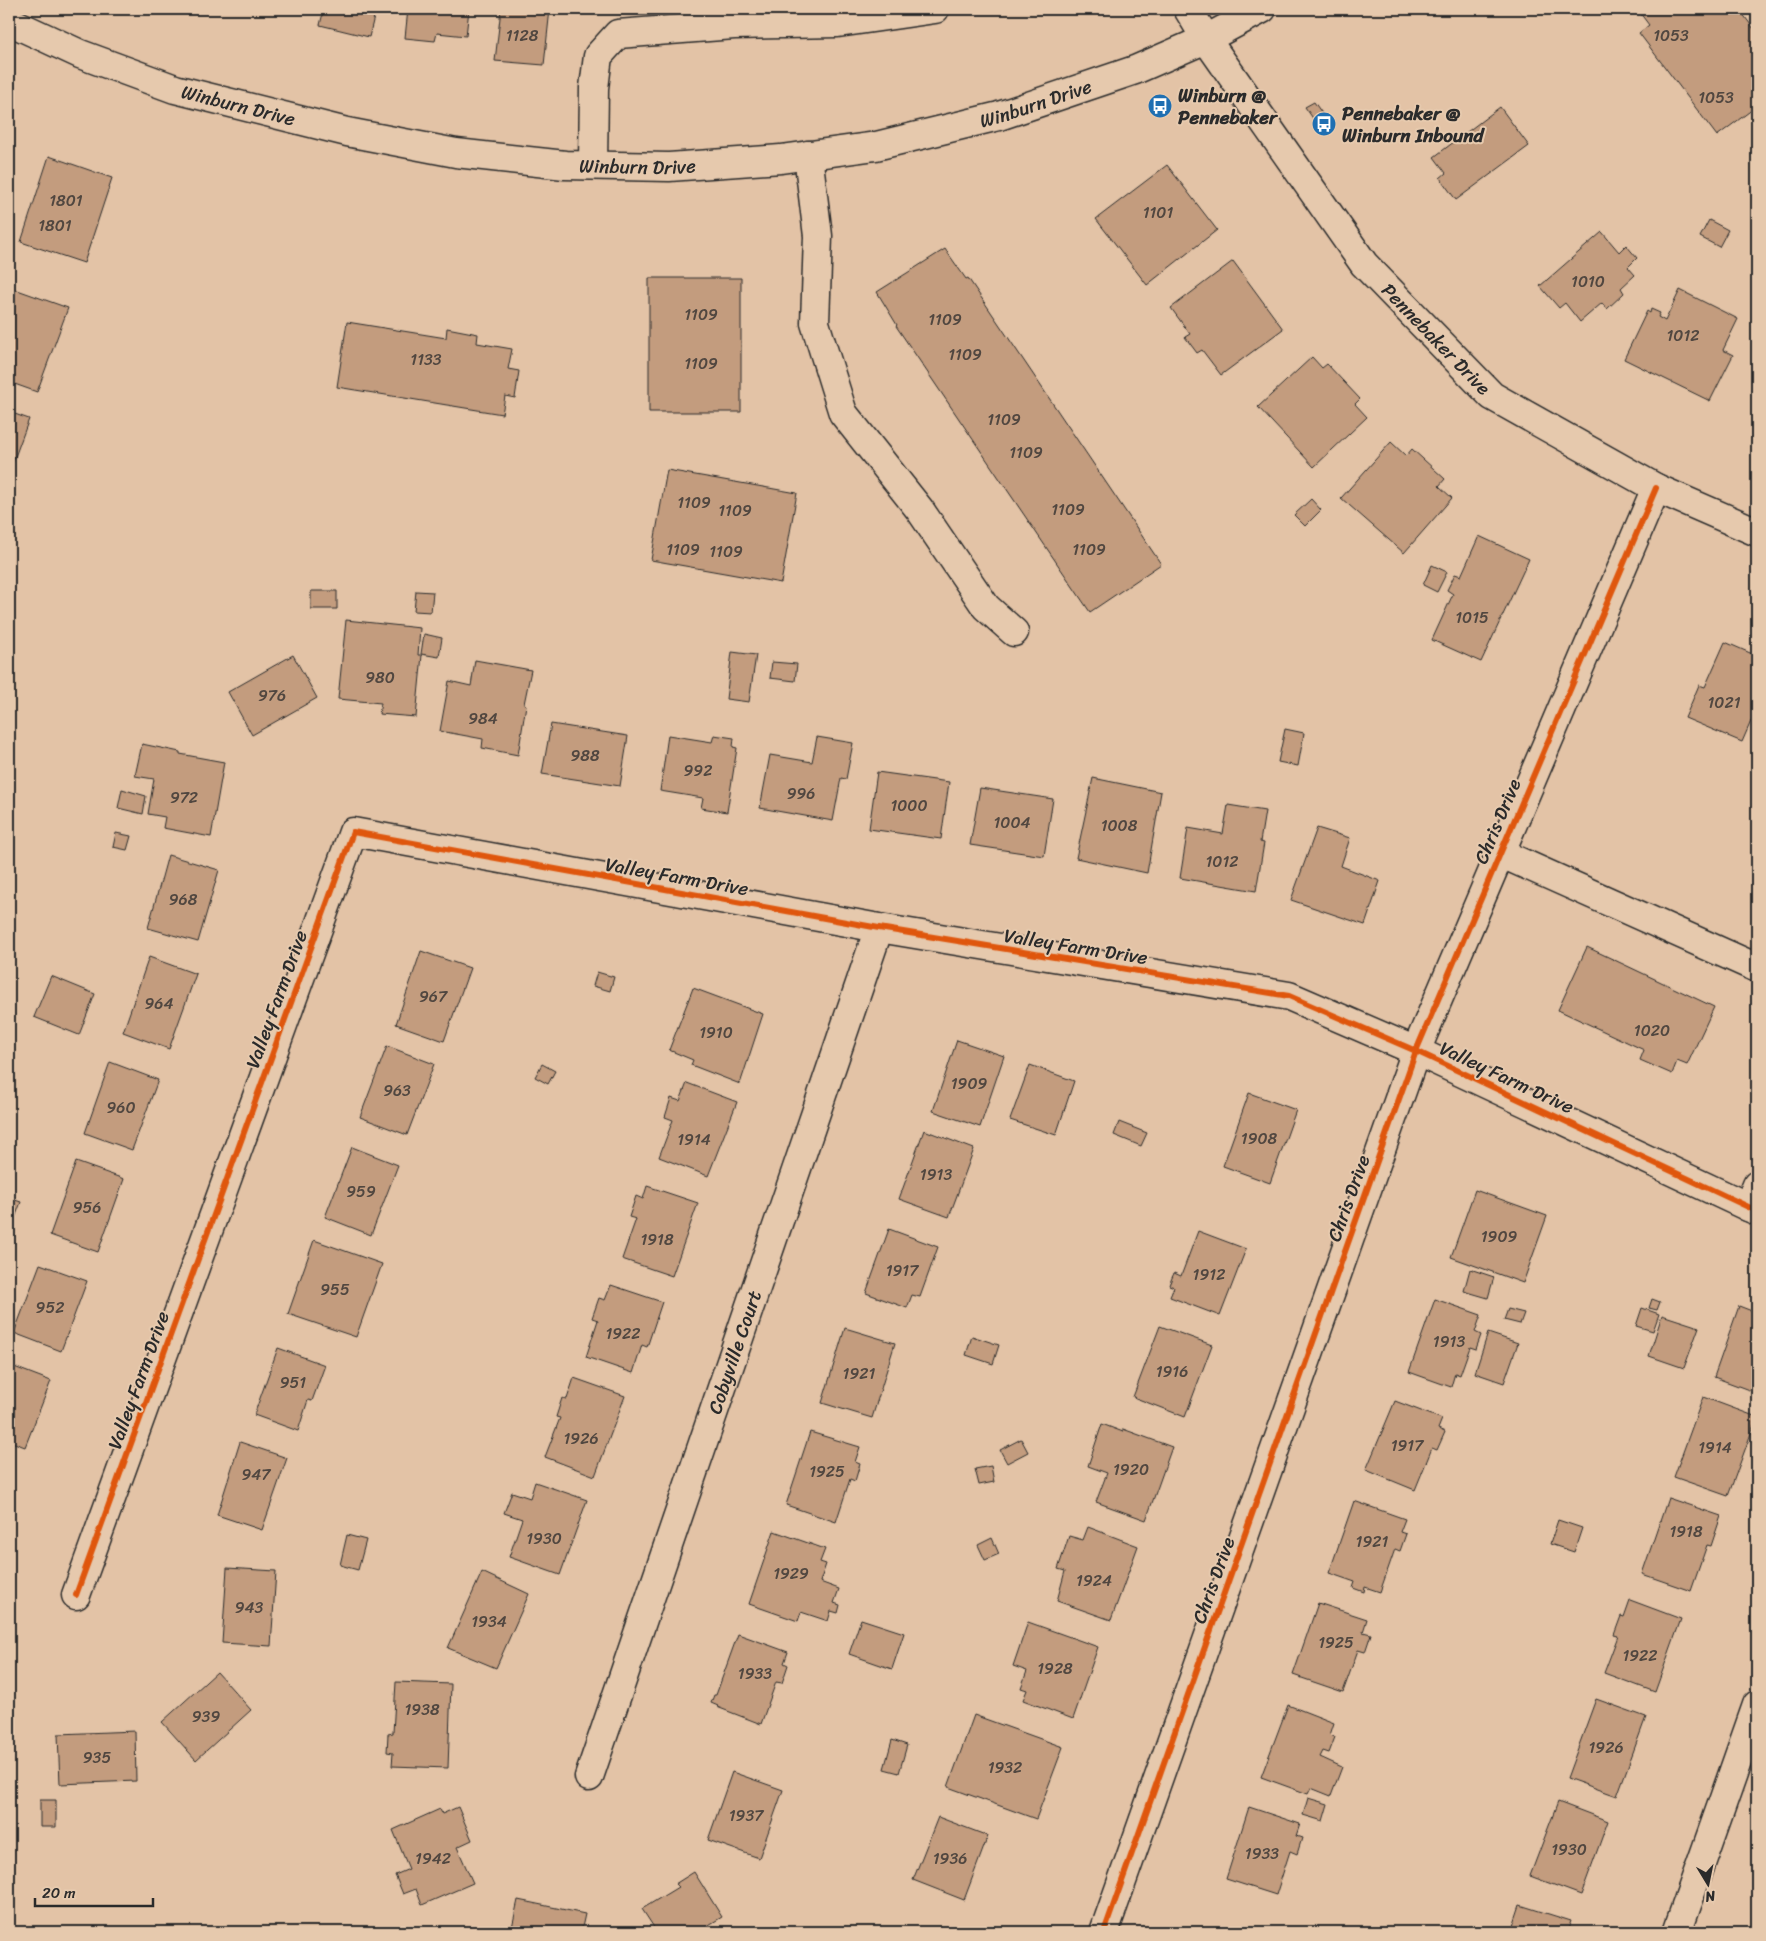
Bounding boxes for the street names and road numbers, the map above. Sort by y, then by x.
street label: Winburn Drive [976,70,1097,137]
street label: Winburn Drive [178,75,299,136]
street label: Winburn Drive [579,149,697,184]
street label: Pennebaker Drive [1373,275,1499,403]
street label: Chris Drive [1465,773,1530,869]
street label: Valley Farm Drive [603,848,751,905]
street label: Valley Farm Drive [1002,919,1150,974]
street label: Valley Farm Drive [236,925,317,1073]
street label: Valley Farm Drive [1434,1032,1580,1123]
street label: Chris Drive [1318,1150,1379,1246]
street label: Cobyville Court [698,1286,771,1418]
street label: Valley Farm Drive [98,1306,179,1454]
street label: Chris Drive [1183,1532,1244,1628]

